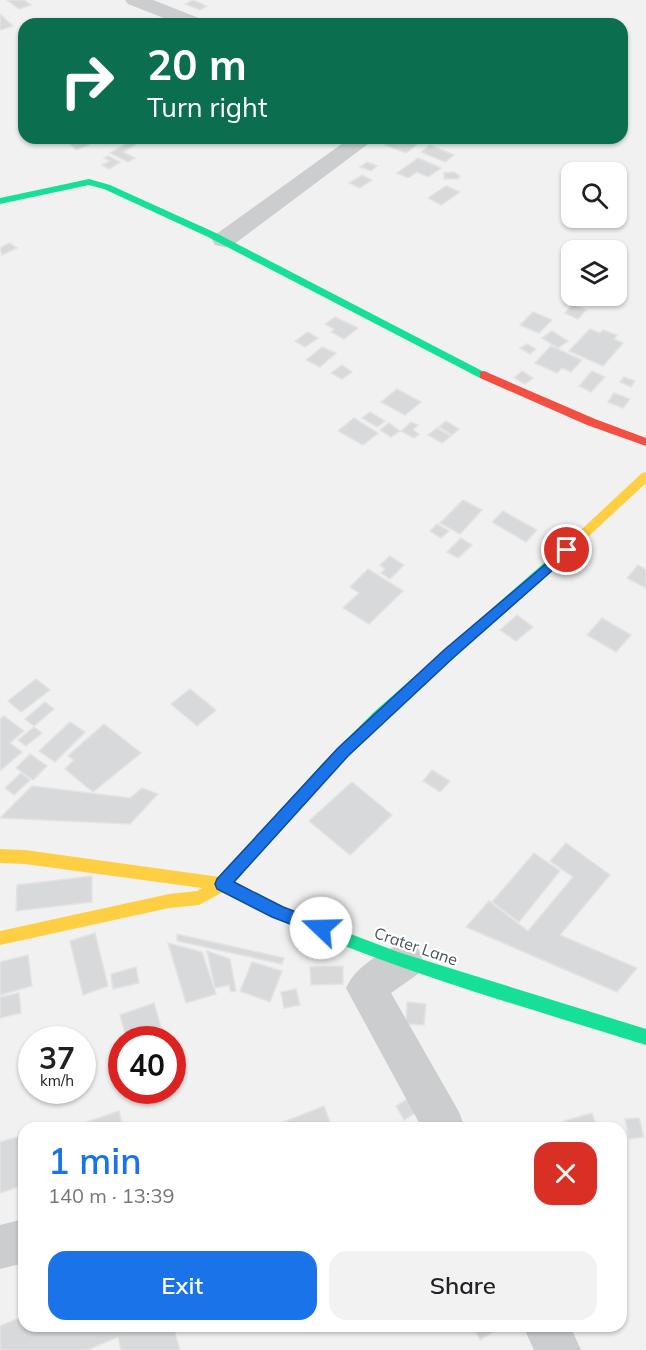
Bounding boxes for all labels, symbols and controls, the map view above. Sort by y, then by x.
text: 20 m [147,38,247,91]
icon: right [48,42,126,120]
text: Turn right [147,90,267,124]
map controls [561,162,627,306]
button: search [561,162,627,228]
button: layers [561,240,627,306]
pin [541,524,592,575]
icon: arrive [550,533,583,566]
position arrow [289,896,353,960]
street label: Crater Lane [372,922,460,970]
speed limit sign: 40 [108,1026,186,1104]
text: 37 [39,1039,75,1077]
text: km/h [40,1071,74,1090]
text: 1 min [48,1138,142,1183]
button: close [534,1142,597,1205]
text: 140 m · 13:39 [48,1183,174,1208]
button: Exit [48,1251,317,1320]
button: Share [329,1251,597,1320]

